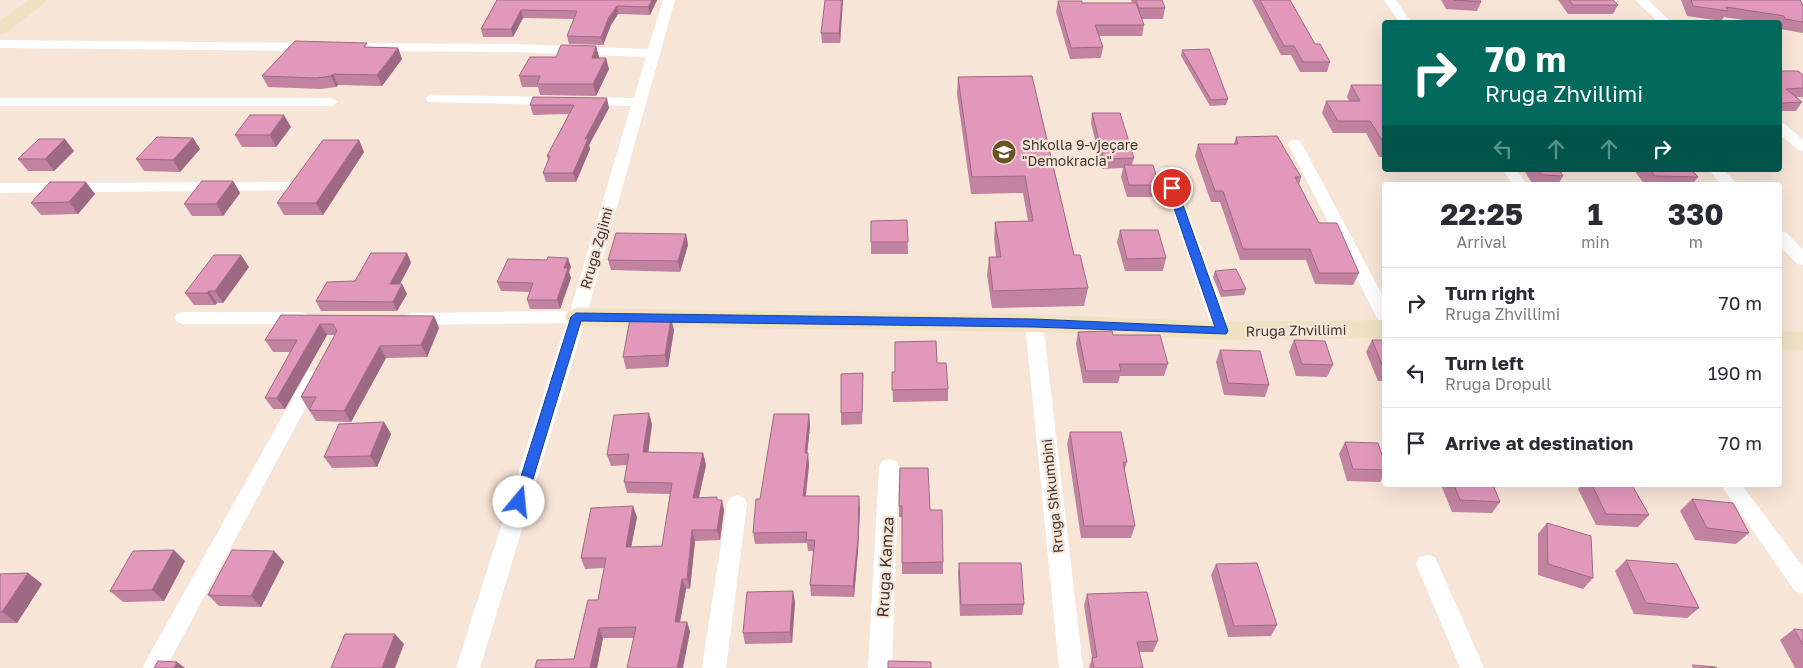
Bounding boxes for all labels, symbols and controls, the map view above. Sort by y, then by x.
text: 70 m [1485,38,1566,80]
icon: right [1402,40,1467,105]
text: Rruga Zhvillimi [1485,80,1643,107]
icon: left [1489,135,1517,163]
icon: ahead [1542,135,1570,163]
icon: ahead [1595,135,1623,163]
icon: right [1648,135,1676,163]
place label: Shkolla 9-vjeçare "Demokracia" [1022,136,1138,169]
school or university icon: Shkolla 9-vjeçare "Demokracia" [991,139,1017,165]
pin [1151,167,1193,209]
icon: arrive [1158,174,1186,202]
text: 22:25 [1440,196,1523,232]
text: 1 [1588,196,1603,232]
text: 330 [1668,196,1724,232]
street label: Rruga Zgjimi [576,205,616,291]
text: Arrival [1457,232,1507,252]
text: min [1581,232,1609,252]
text: m [1689,232,1703,252]
text: Turn right [1445,281,1535,304]
icon: right [1402,289,1430,317]
text: 70 m [1719,291,1762,314]
text: Rruga Zhvillimi [1445,304,1560,324]
street label: Rruga Zhvillimi [1246,321,1346,339]
text: Turn left [1445,351,1524,374]
icon: left [1402,359,1430,387]
text: 190 m [1708,361,1762,384]
text: Rruga Dropull [1445,374,1551,394]
icon: arrive [1402,429,1430,457]
text: Arrive at destination [1445,431,1633,454]
text: 70 m [1719,431,1762,454]
street label: Rruga Shkumbini [1038,438,1066,554]
position arrow [492,475,544,527]
street label: Rruga Kamza [872,516,898,618]

